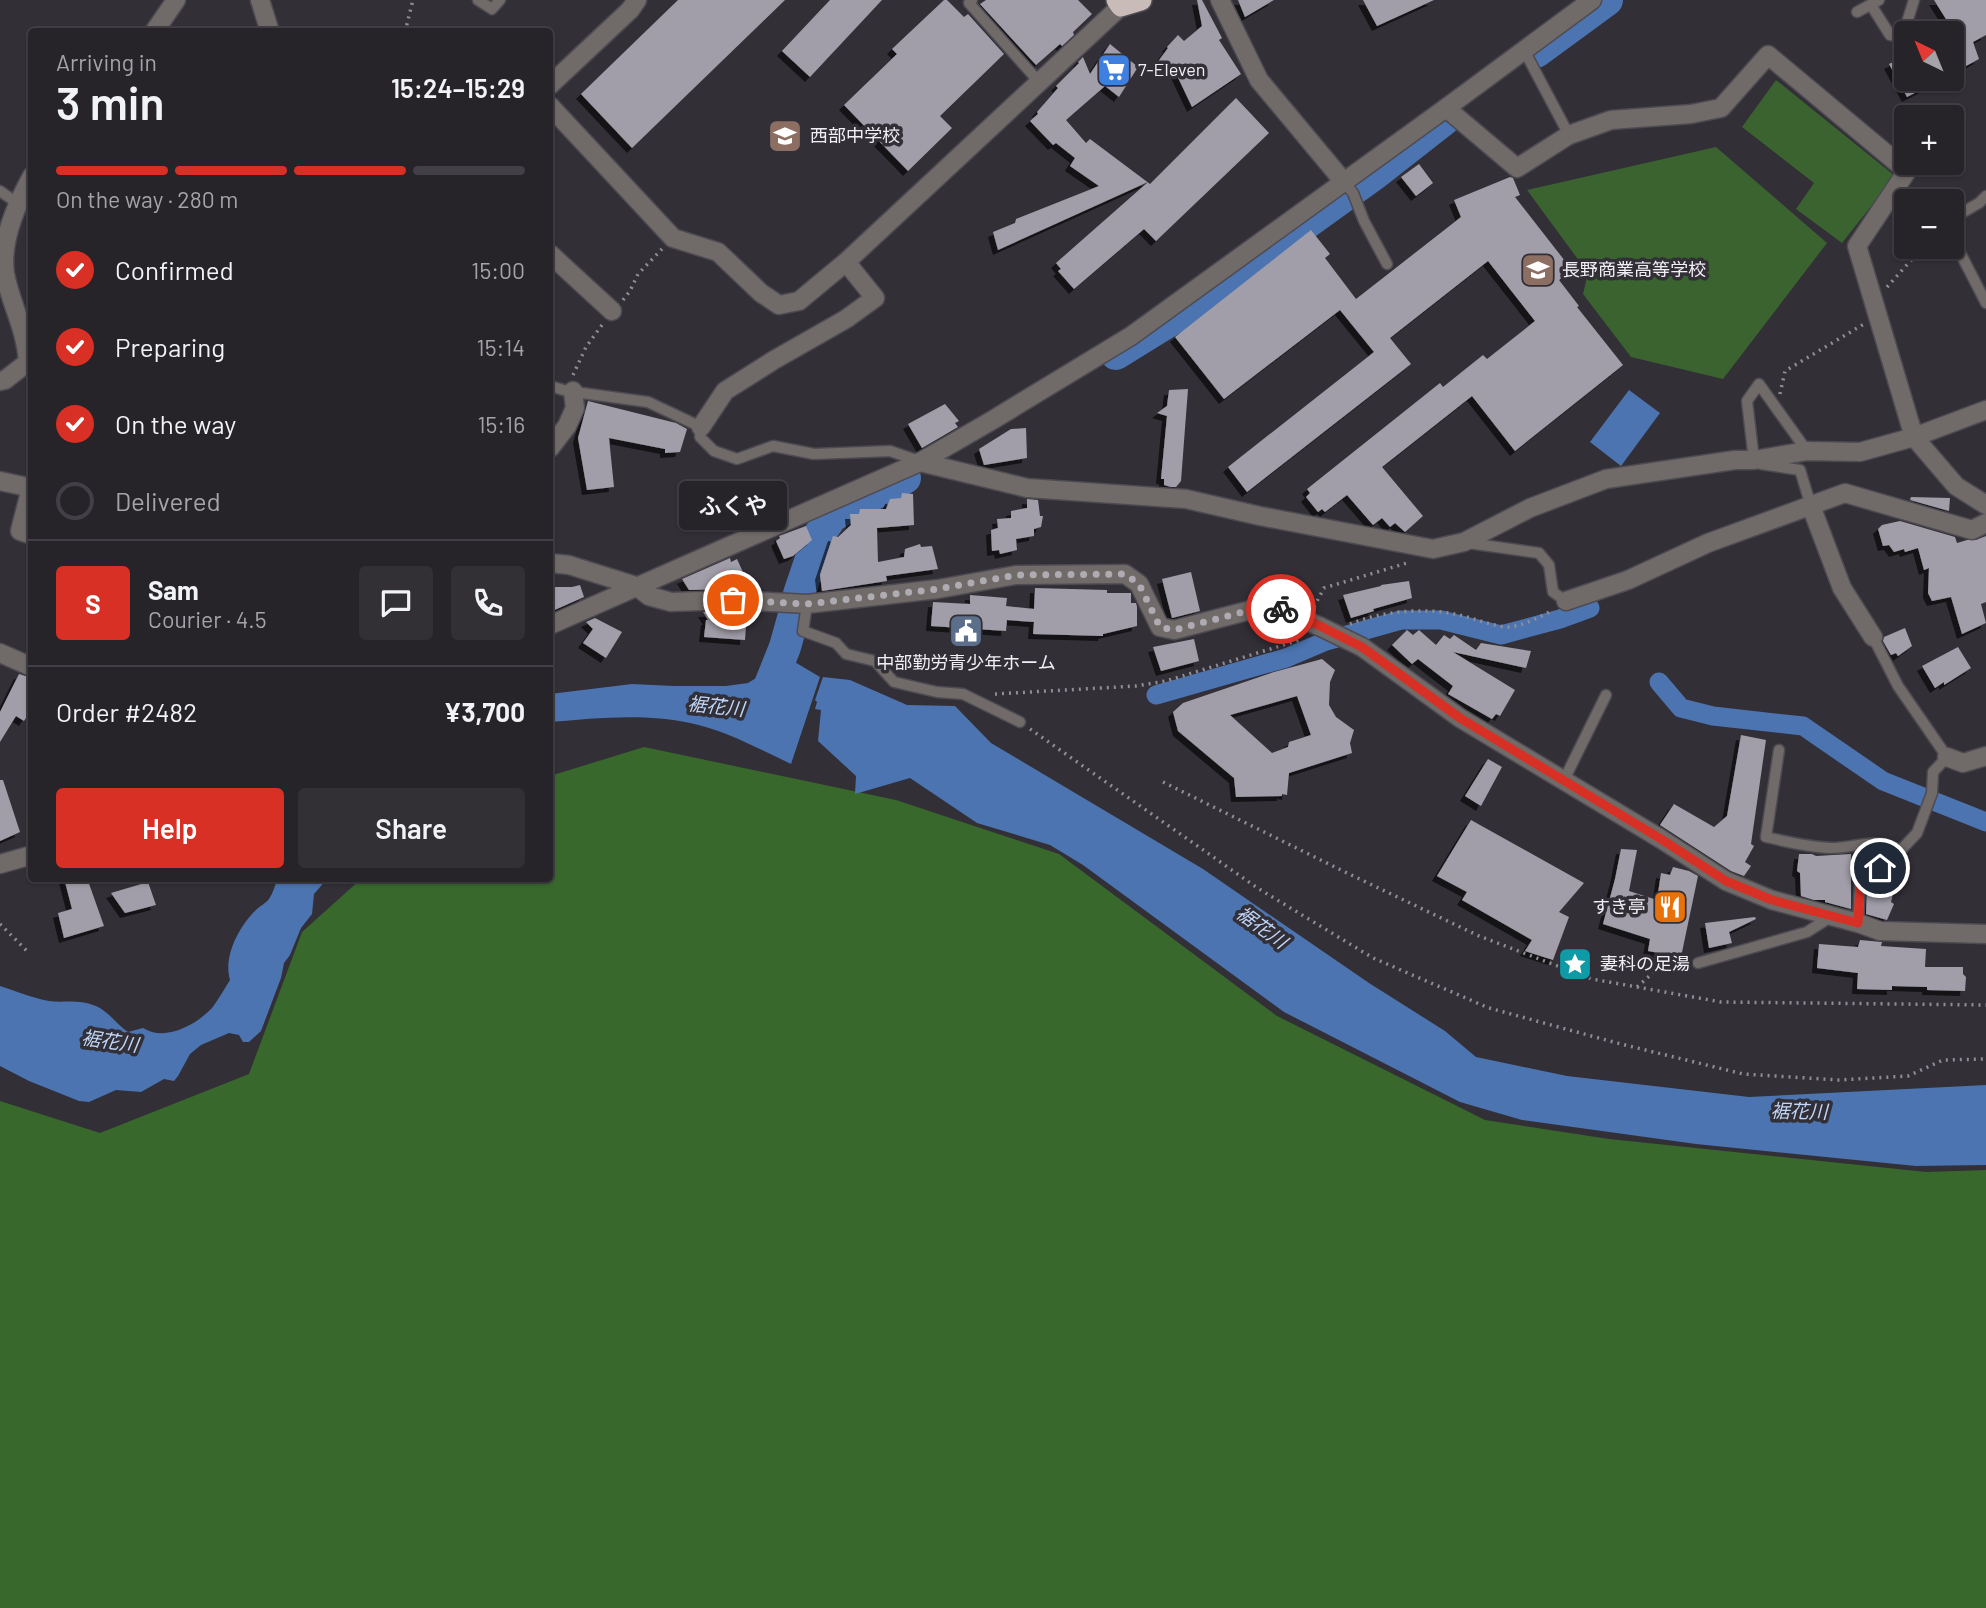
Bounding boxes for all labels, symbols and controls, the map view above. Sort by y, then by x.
north arrow [1894,21,1964,91]
map controls [1894,21,1964,259]
text: Arriving in [56,48,157,76]
supermarket icon: 7-Eleven [1095,51,1133,89]
place label: 7-Eleven [1138,58,1206,80]
text: 15:24–15:29 [391,72,525,103]
text: 3 min [56,74,165,129]
button: + [1894,105,1964,175]
school or university icon: 西部中学校 [766,117,804,155]
place label: 西部中学校 [810,124,900,146]
text: On the way · 280 m [56,185,238,213]
button: − [1894,189,1964,259]
icon: check [56,251,94,289]
school or university icon: 長野商業高等学校 [1519,251,1557,289]
text: Confirmed [115,254,234,285]
text: 15:00 [471,256,525,284]
place label: 長野商業高等学校 [1562,258,1706,280]
icon: check [56,328,94,366]
text: Preparing [115,331,225,362]
text: 15:14 [477,333,525,361]
icon: check [56,405,94,443]
text: On the way [115,408,236,439]
text: 15:16 [477,410,525,438]
callout: ふくや [679,481,787,530]
text: Delivered [115,485,221,516]
text: ふくや [699,491,768,519]
button: chat [359,566,433,640]
button: phone [451,566,525,640]
pin [703,570,763,630]
text: Sam [148,574,199,605]
courier [1246,574,1316,644]
icon: bag [714,581,752,619]
text: S [85,588,101,619]
icon: bike [1262,590,1300,628]
text: Courier · 4.5 [148,605,267,633]
public building icon: 中部勤労青少年ホーム [947,612,985,650]
place label: 中部勤労青少年ホーム [876,651,1056,673]
water label: 裾花川 [686,691,748,720]
text: Order #2482 [56,696,197,727]
text: ¥3,700 [444,696,525,727]
button: Help [56,788,284,868]
button: Share [298,788,525,868]
pin [1850,838,1910,898]
icon: home [1861,849,1899,887]
restaurant icon: すき亭 [1651,888,1689,926]
place label: すき亭 [1592,895,1646,917]
water label: 裾花川 [1232,901,1294,954]
place icon: 妻科の足湯 [1556,945,1594,983]
place label: 妻科の足湯 [1600,952,1690,974]
water label: 裾花川 [80,1025,142,1056]
water label: 裾花川 [1770,1099,1830,1123]

